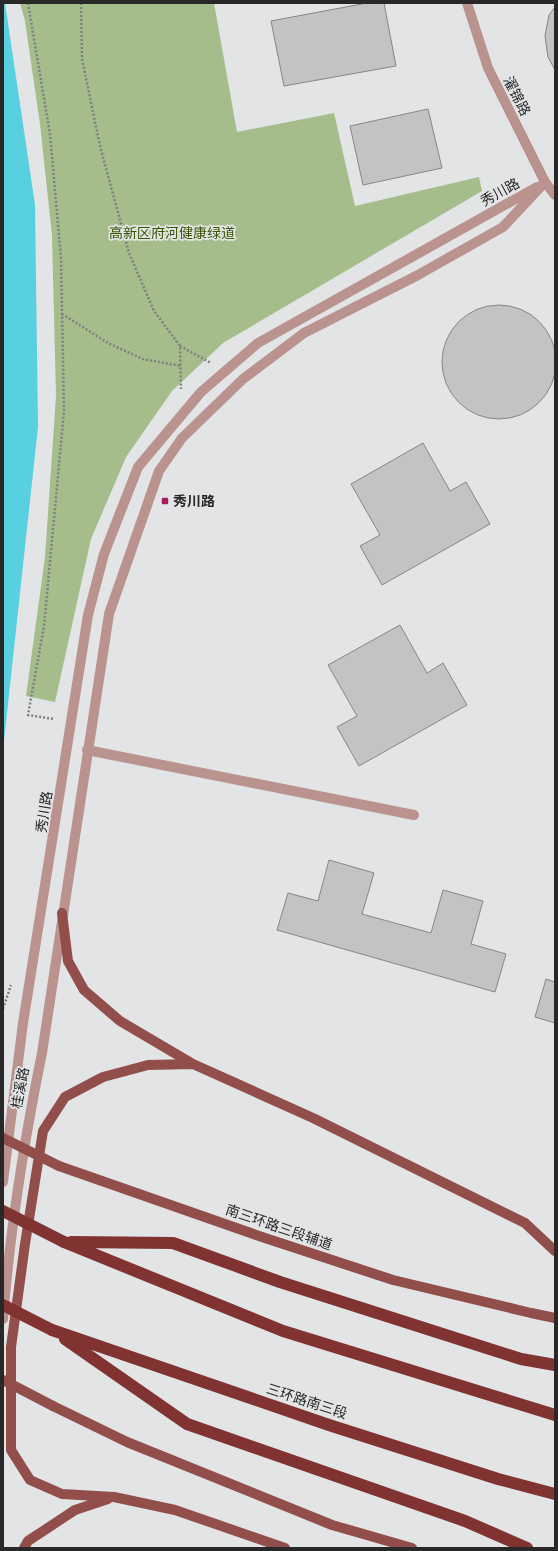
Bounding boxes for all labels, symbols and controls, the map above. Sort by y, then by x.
street label: 濯锦路 [499,74,534,119]
street label: 秀川路 [478,175,523,210]
park label: 高新区府河健康绿道 [109,225,235,242]
place label: 秀川路 [173,493,215,510]
marker: 秀川路 [160,496,170,506]
street label: 秀川路 [33,790,56,834]
street label: 桂溪路 [8,1066,33,1110]
street label: 南三环路三段辅道 [223,1201,335,1254]
street label: 三环路南三段 [264,1380,349,1423]

